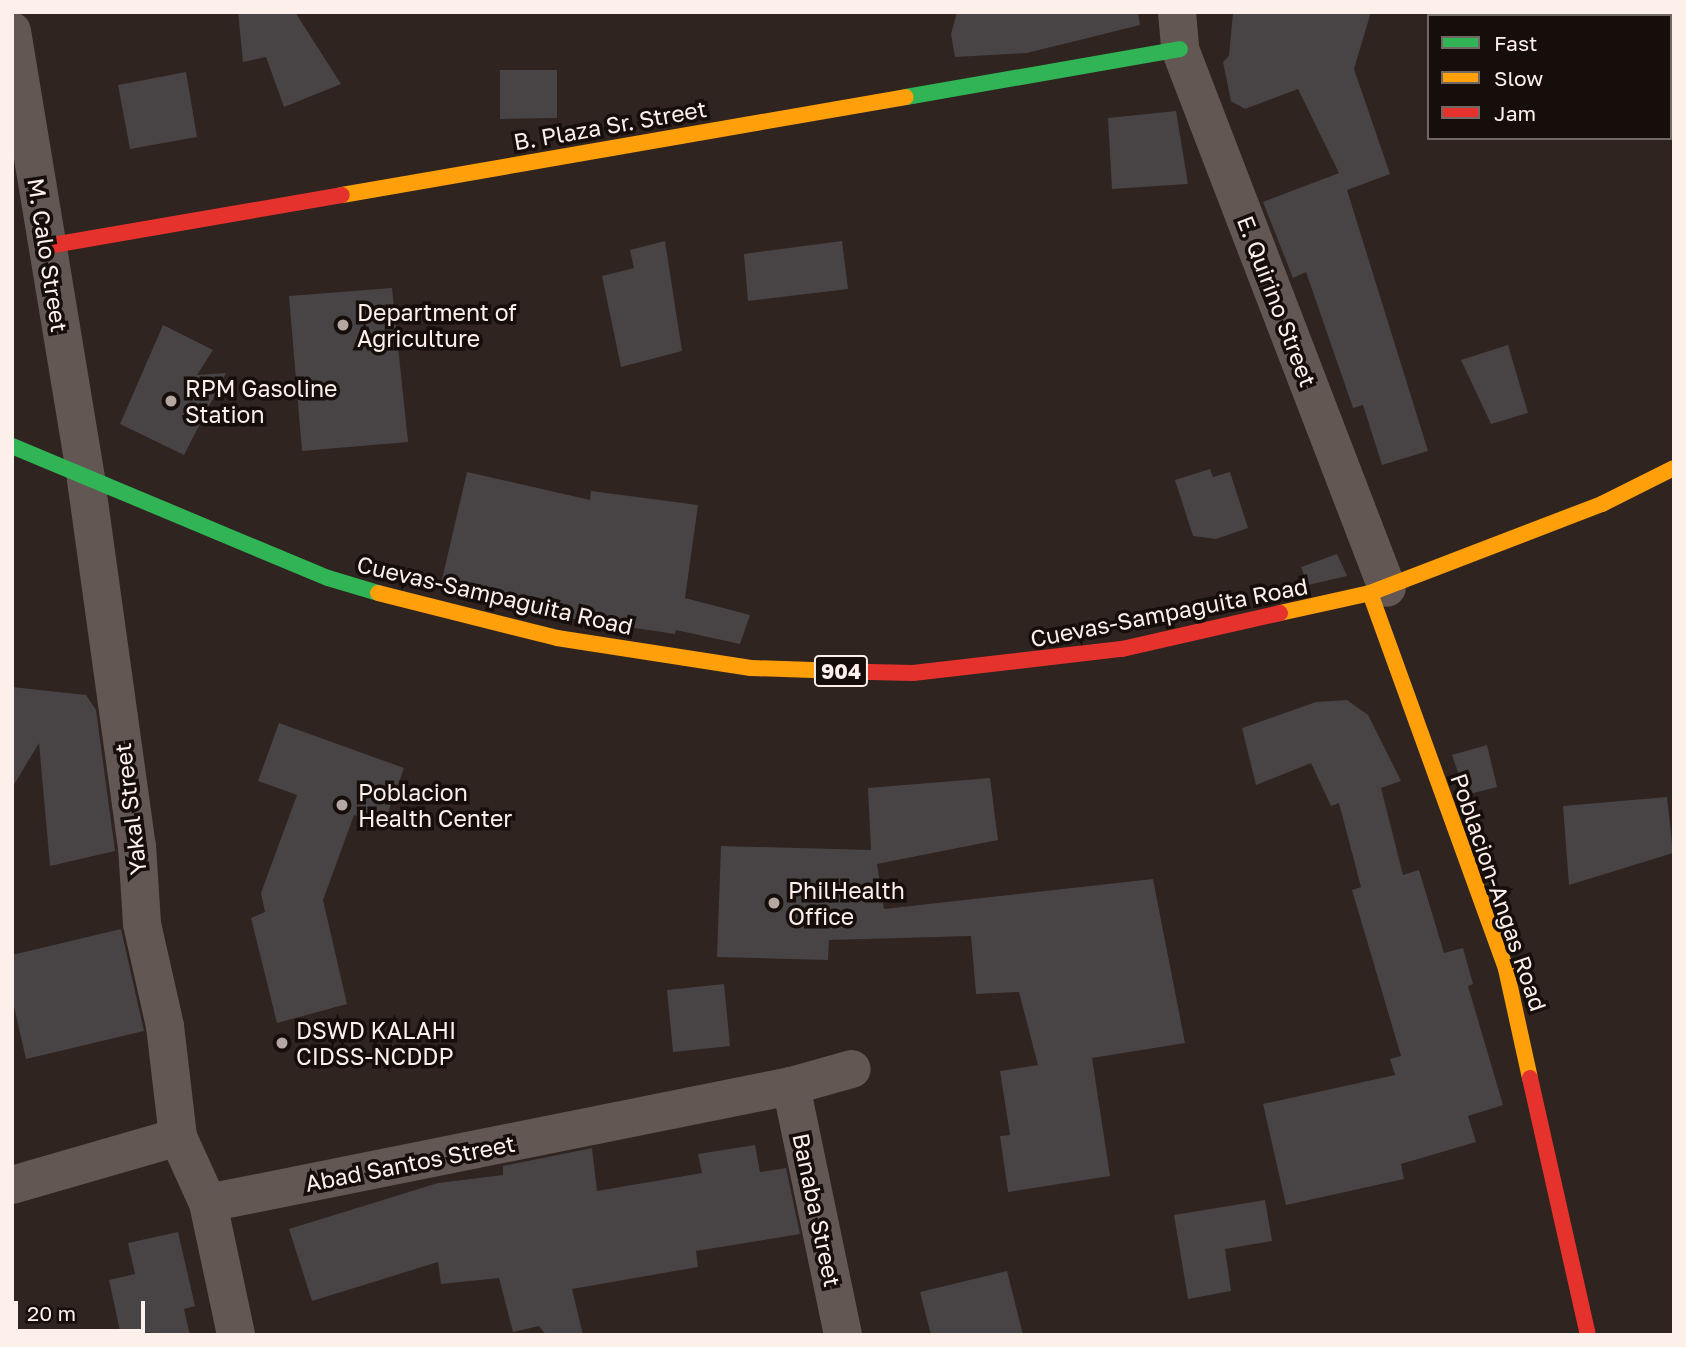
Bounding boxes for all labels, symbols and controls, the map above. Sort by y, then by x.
legend [1427,14,1672,140]
text: Fast [1494,30,1537,56]
text: Slow [1494,65,1543,91]
street label: B. Plaza Sr. Street [511,94,709,156]
text: Jam [1494,100,1536,126]
street label: M. Calo Street [22,176,74,334]
street label: E. Quirino Street [1232,212,1322,390]
place label: Department of Agriculture [357,298,517,352]
marker: Department of Agriculture [335,317,351,333]
place label: RPM Gasoline Station [185,374,337,428]
marker: RPM Gasoline Station [163,393,179,409]
street label: Cuevas-Sampaguita Road [354,550,636,640]
street label: Cuevas-Sampaguita Road [1028,572,1310,652]
road number: 904 [813,654,869,688]
street label: Yakal Street [108,741,152,877]
street label: Poblacion-Angas Road [1445,770,1553,1014]
place label: Poblacion Health Center [358,778,512,832]
marker: Poblacion Health Center [332,795,352,815]
place label: PhilHealth Office [788,876,905,930]
marker: PhilHealth Office [766,895,782,911]
place label: DSWD KALAHI CIDSS-NCDDP [296,1016,456,1070]
marker: DSWD KALAHI CIDSS-NCDDP [274,1035,290,1051]
street label: Abad Santos Street [303,1129,517,1197]
street label: Banaba Street [787,1131,847,1289]
scale bar [18,1288,149,1332]
text: 20 m [27,1300,76,1326]

